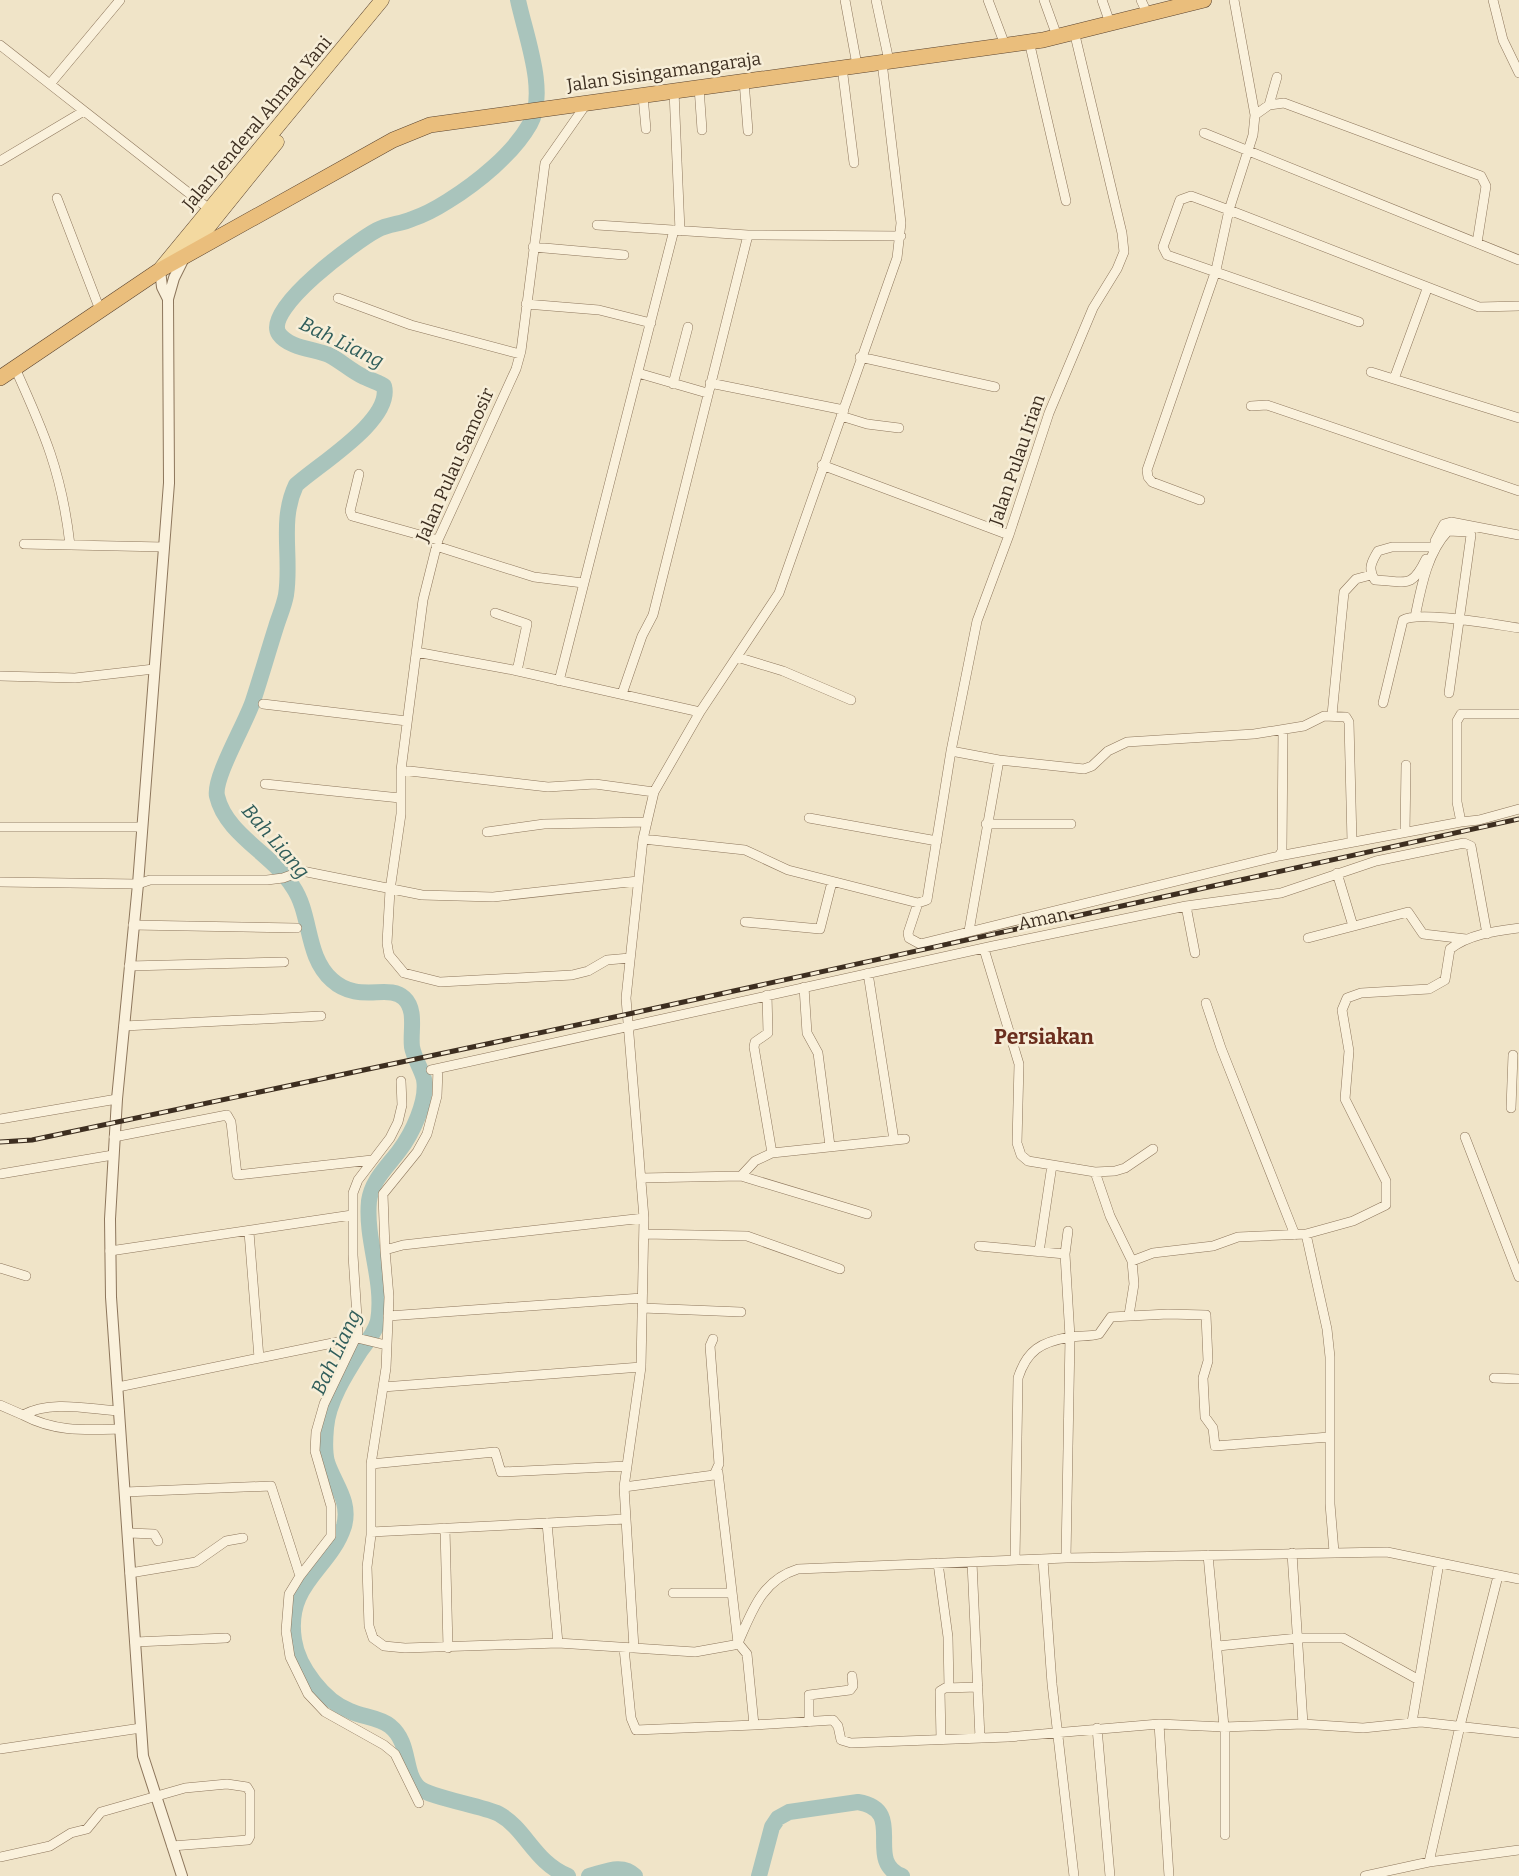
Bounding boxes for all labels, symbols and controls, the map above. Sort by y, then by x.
street label: Jalan Jenderal Ahmad Yani [177,32,336,215]
street label: Jalan Sisingamangaraja [564,47,763,97]
water label: Bah Liang [296,311,388,373]
street label: Jalan Pulau Samosir [411,385,499,546]
street label: Jalan Pulau Irian [984,391,1050,529]
water label: Bah Liang [237,799,315,883]
street label: Aman [1016,903,1071,935]
district label: Persiakan [994,1024,1094,1050]
water label: Bah Liang [306,1306,366,1398]

